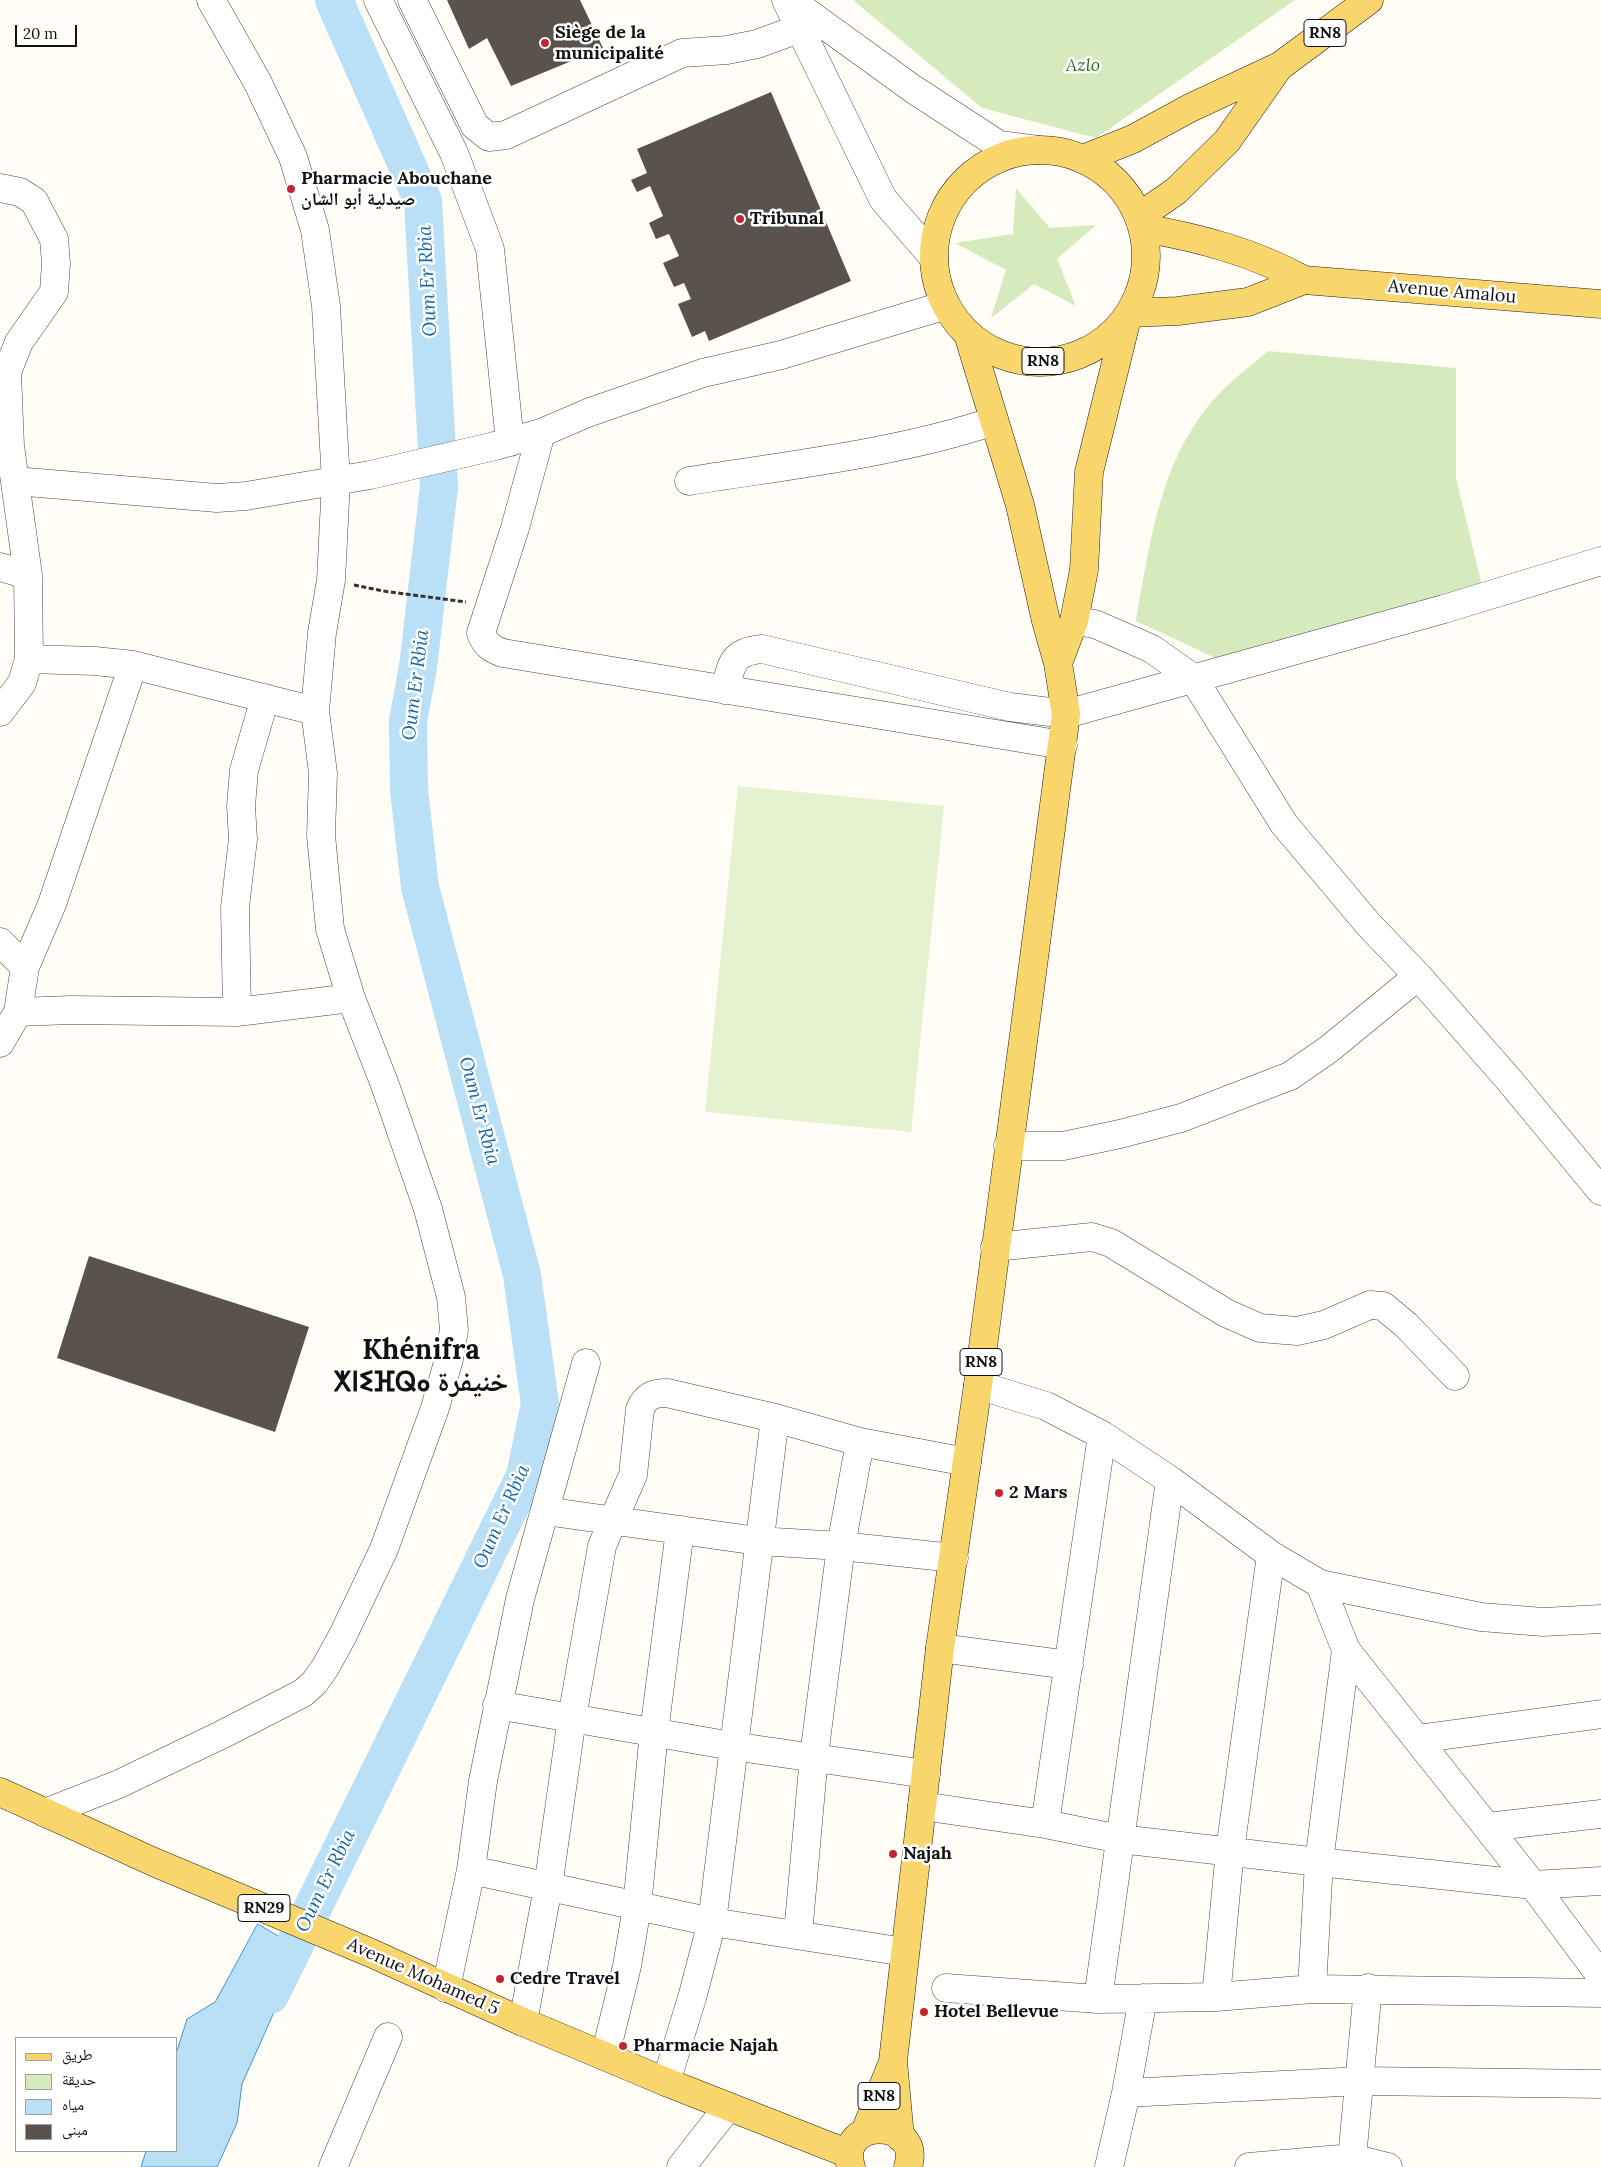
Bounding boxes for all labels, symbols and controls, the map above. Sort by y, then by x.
scale bar [18,15,80,47]
road number: RN8 [1304,19,1346,46]
place label: Siège de la municipalité [555,22,664,64]
text: 20 m [23,24,58,43]
marker: Siège de la municipalité [539,37,551,49]
park label: Azlo [1066,55,1100,77]
place label: Pharmacie Abouchane صيدلية أبو الشان [301,168,492,210]
marker: Pharmacie Abouchane صيدلية أبو الشان [285,183,297,195]
place label: Tribunal [750,208,824,230]
marker: Tribunal [734,213,746,225]
water label: Oum Er Rbia [414,225,442,337]
street label: Avenue Amalou [1387,276,1517,308]
road number: RN8 [1022,348,1064,374]
water label: Oum Er Rbia [398,628,434,742]
water label: Oum Er Rbia [454,1054,504,1168]
district label: Khénifra ⵅⵏⵉⴼⵕⴰ خنيفرة [333,1334,509,1400]
road number: RN8 [960,1348,1002,1375]
water label: Oum Er Rbia [469,1462,535,1572]
place label: 2 Mars [1009,1482,1067,1504]
marker: 2 Mars [993,1487,1005,1499]
water label: Oum Er Rbia [291,1826,361,1936]
place label: Najah [903,1843,952,1865]
marker: Najah [887,1848,899,1860]
road number: RN29 [238,1895,290,1922]
street label: Avenue Mohamed 5 [344,1934,502,2020]
place label: Cedre Travel [510,1968,620,1990]
marker: Cedre Travel [494,1973,506,1985]
place label: Hotel Bellevue [934,2001,1059,2023]
marker: Hotel Bellevue [918,2006,930,2018]
place label: Pharmacie Najah [633,2035,778,2057]
legend [15,2037,178,2152]
marker: Pharmacie Najah [617,2040,629,2052]
text: طريق [62,2045,93,2064]
text: حديقة [62,2070,96,2089]
road number: RN8 [858,2082,900,2110]
text: مياه [62,2095,84,2114]
text: مبنى [62,2120,88,2139]

